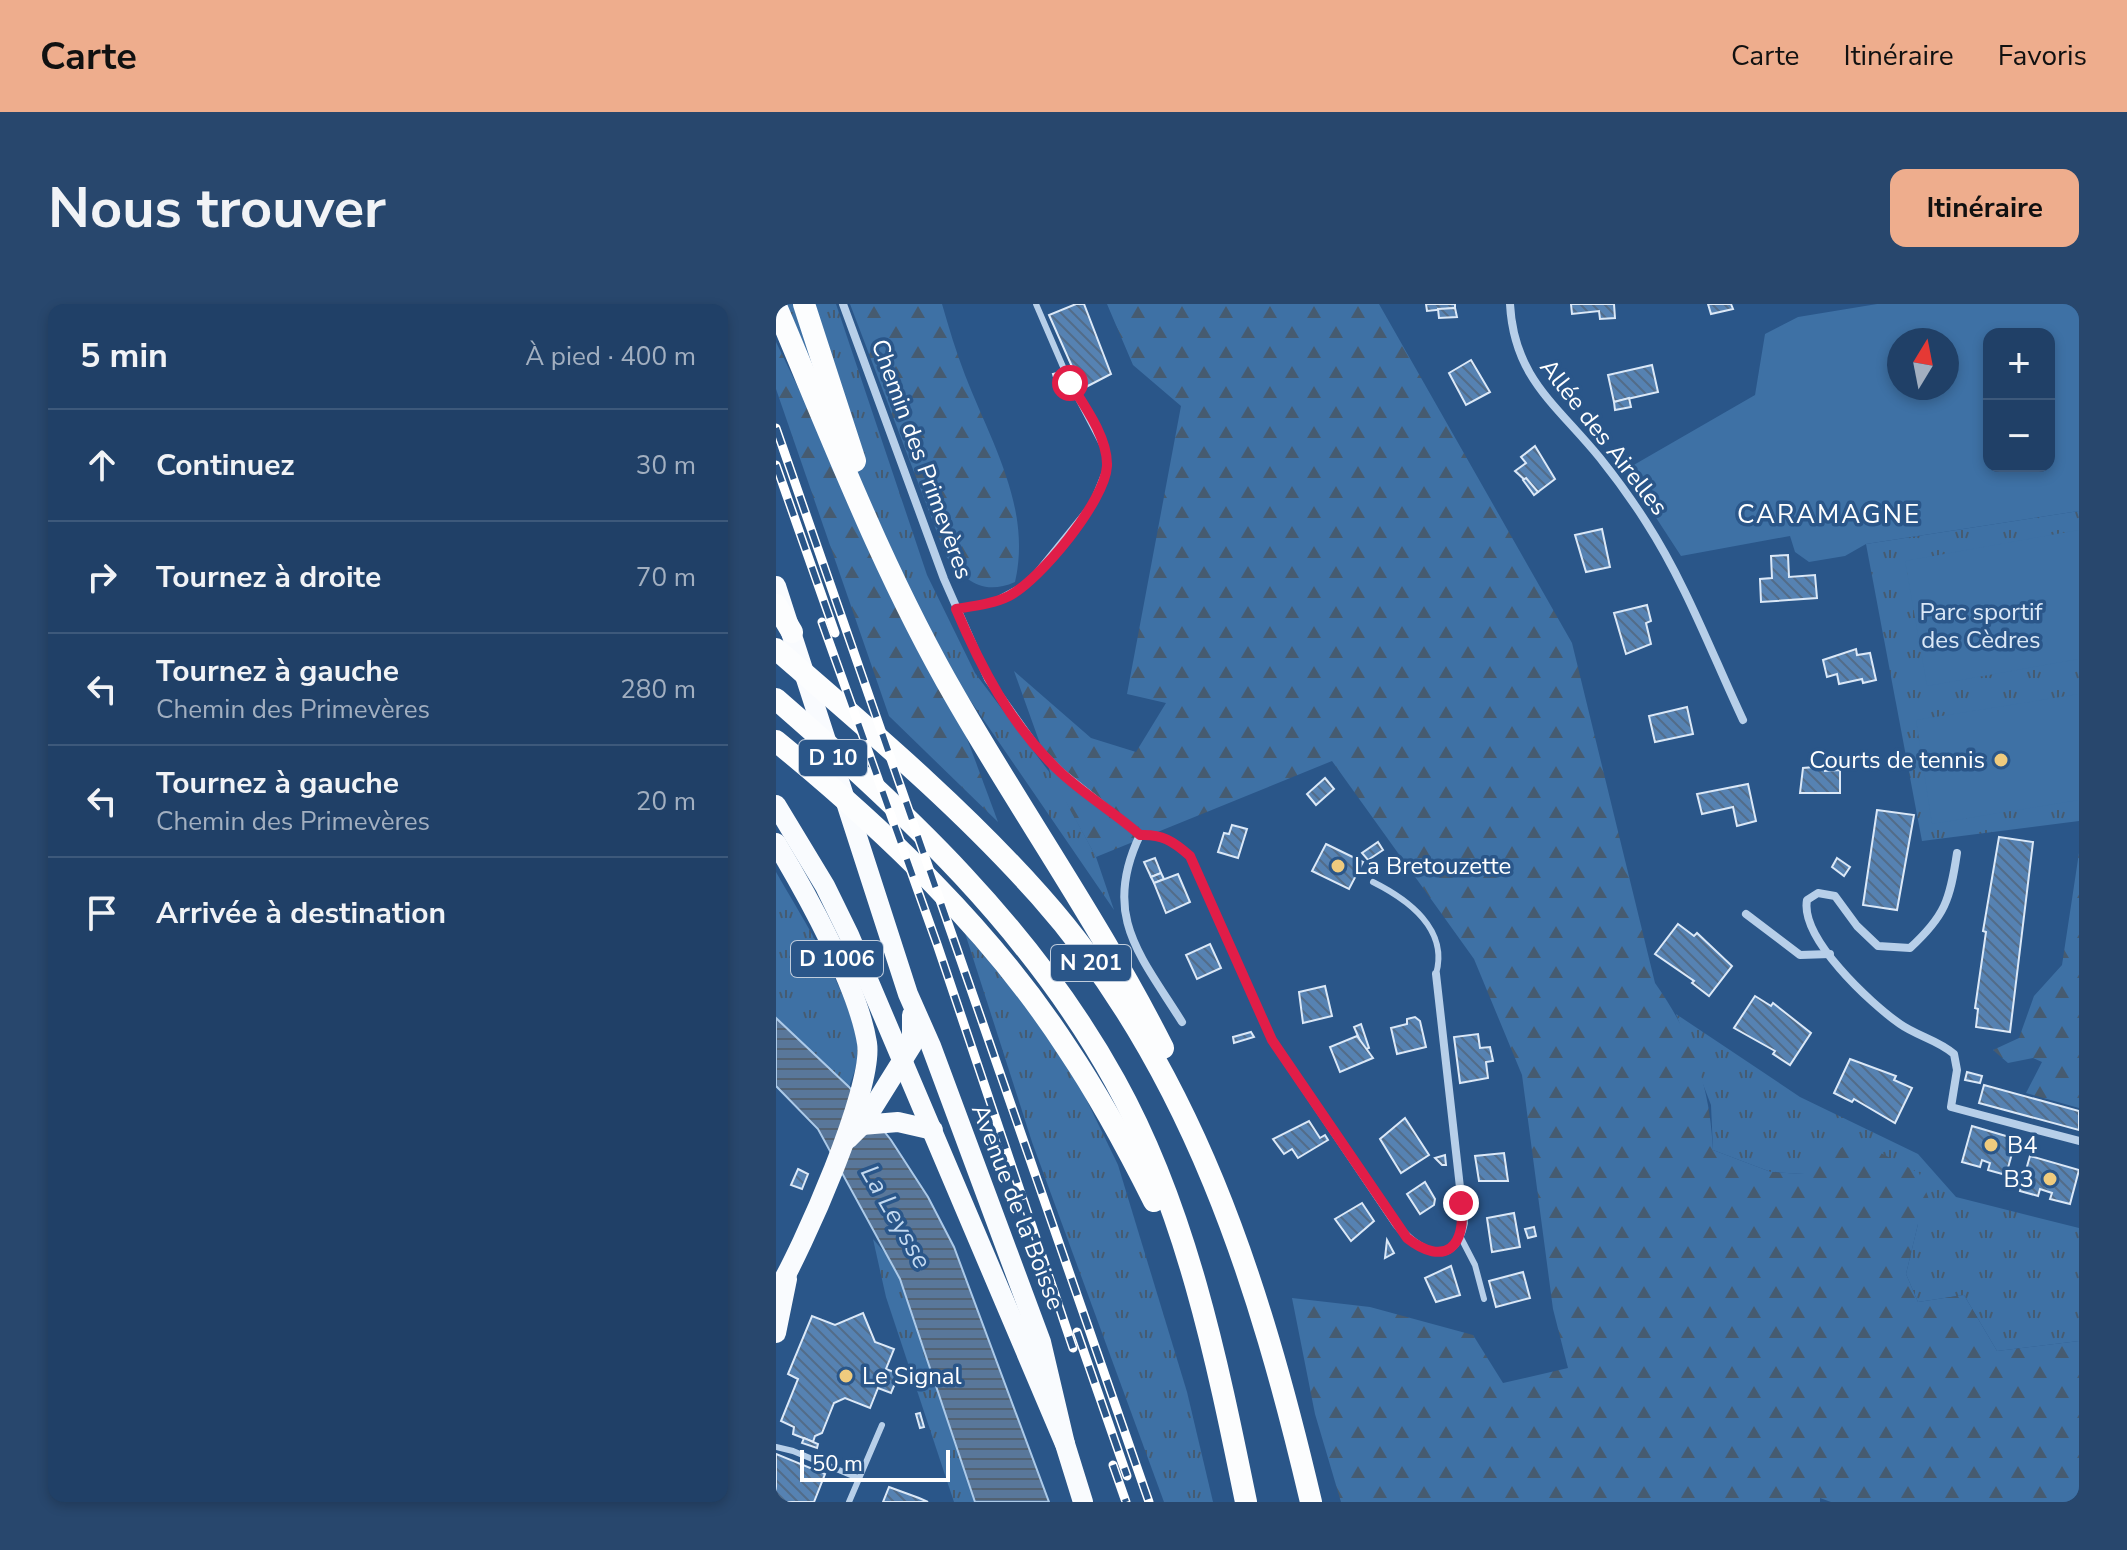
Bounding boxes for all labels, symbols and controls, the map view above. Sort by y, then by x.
text: Carte [40,31,137,82]
text: Carte [1731,37,1800,75]
text: Itinéraire [1844,37,1954,75]
text: Favoris [1998,37,2087,75]
button: Itinéraire [1890,169,2079,247]
text: Nous trouver [48,170,386,247]
north arrow [1887,328,1959,400]
map controls [1983,328,2055,472]
button: + [1983,328,2055,400]
text: 5 min [80,333,168,379]
street label: Chemin des Primevères [864,335,980,583]
text: À pied · 400 m [525,339,696,374]
street label: Allée des Airelles [1533,352,1675,522]
route start [1052,365,1088,401]
button: − [1983,400,2055,472]
icon: ahead [80,443,124,487]
text: Continuez [156,445,295,486]
text: 30 m [636,448,696,483]
district label: CARAMAGNE [1737,497,1921,532]
icon: right [80,555,124,599]
text: Tournez à droite [156,557,381,598]
text: 70 m [636,560,696,595]
park label: Parc sportif des Cèdres [1919,596,2044,656]
text: Tournez à gauche [156,651,399,692]
icon: left [80,667,124,711]
text: 280 m [620,672,696,707]
text: Chemin des Primevères [156,692,430,727]
road number: D 10 [799,740,867,776]
place label: Courts de tennis [1809,744,1985,776]
marker: Courts de tennis [1992,751,2010,769]
text: Tournez à gauche [156,763,399,804]
icon: left [80,779,124,823]
text: 20 m [636,784,696,819]
text: Chemin des Primevères [156,804,430,839]
place label: La Bretouzette [1354,850,1511,882]
marker: La Bretouzette [1329,857,1347,875]
icon: arrive [80,891,124,935]
text: Arrivée à destination [156,893,446,934]
road number: D 1006 [791,941,883,977]
road number: N 201 [1051,945,1131,981]
street label: Avenue de la Boisse [964,1100,1072,1314]
place label: B4 [2007,1129,2038,1161]
marker: B4 [1982,1136,2000,1154]
water label: La Leysse [852,1159,940,1275]
place label: B3 [2003,1163,2034,1195]
marker: B3 [2041,1170,2059,1188]
route end [1443,1185,1479,1221]
place label: Le Signal [862,1360,962,1392]
marker: Le Signal [837,1367,855,1385]
scale bar [800,1446,950,1482]
text: 50 m [812,1449,863,1479]

